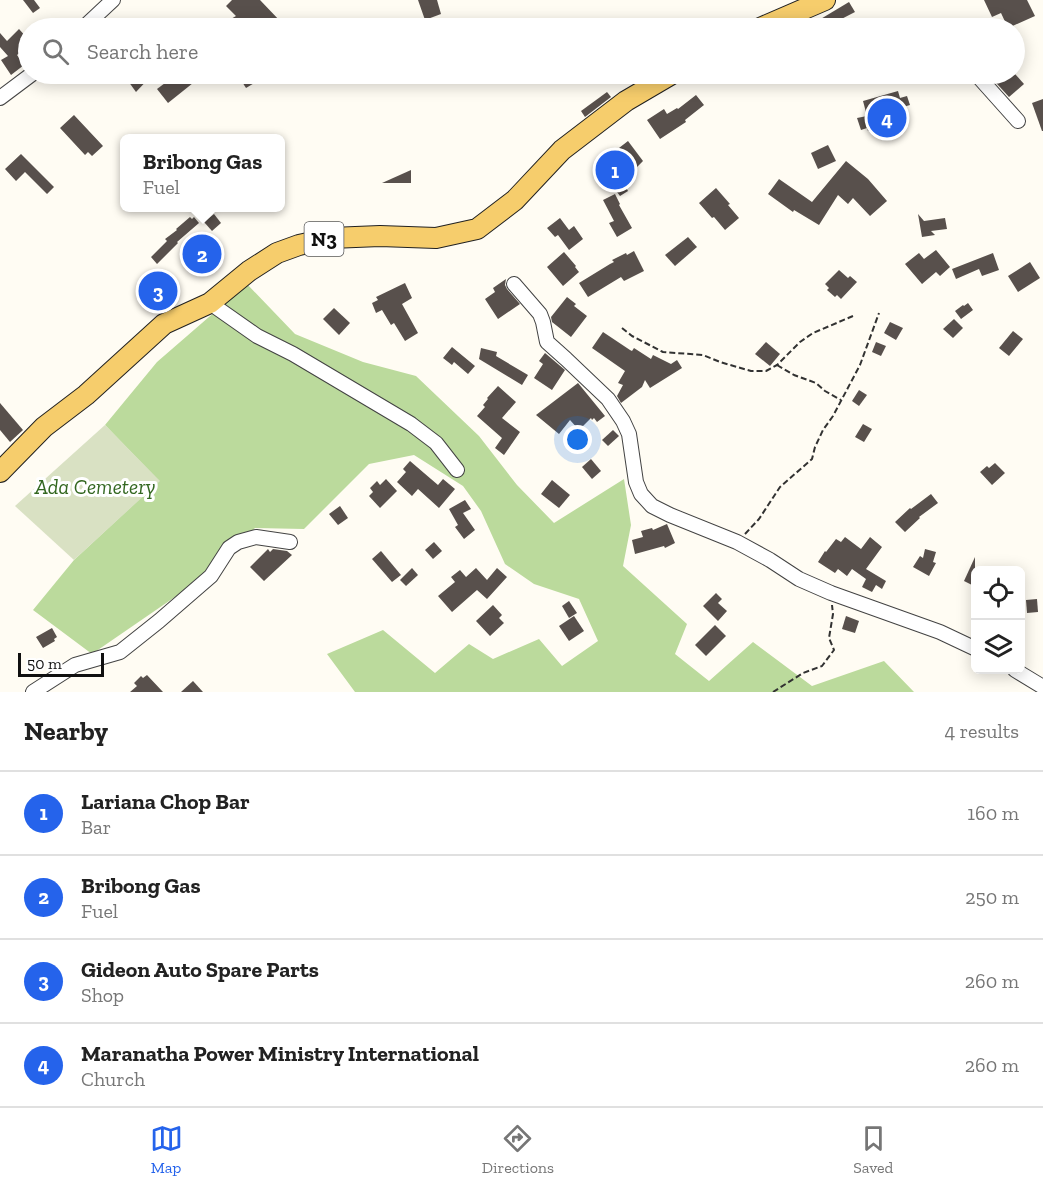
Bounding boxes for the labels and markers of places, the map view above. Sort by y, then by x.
pin: 4 [868,96,906,140]
pin: 1 [596,148,634,192]
pin: 2 [182,232,222,276]
pin: 3 [138,268,178,314]

